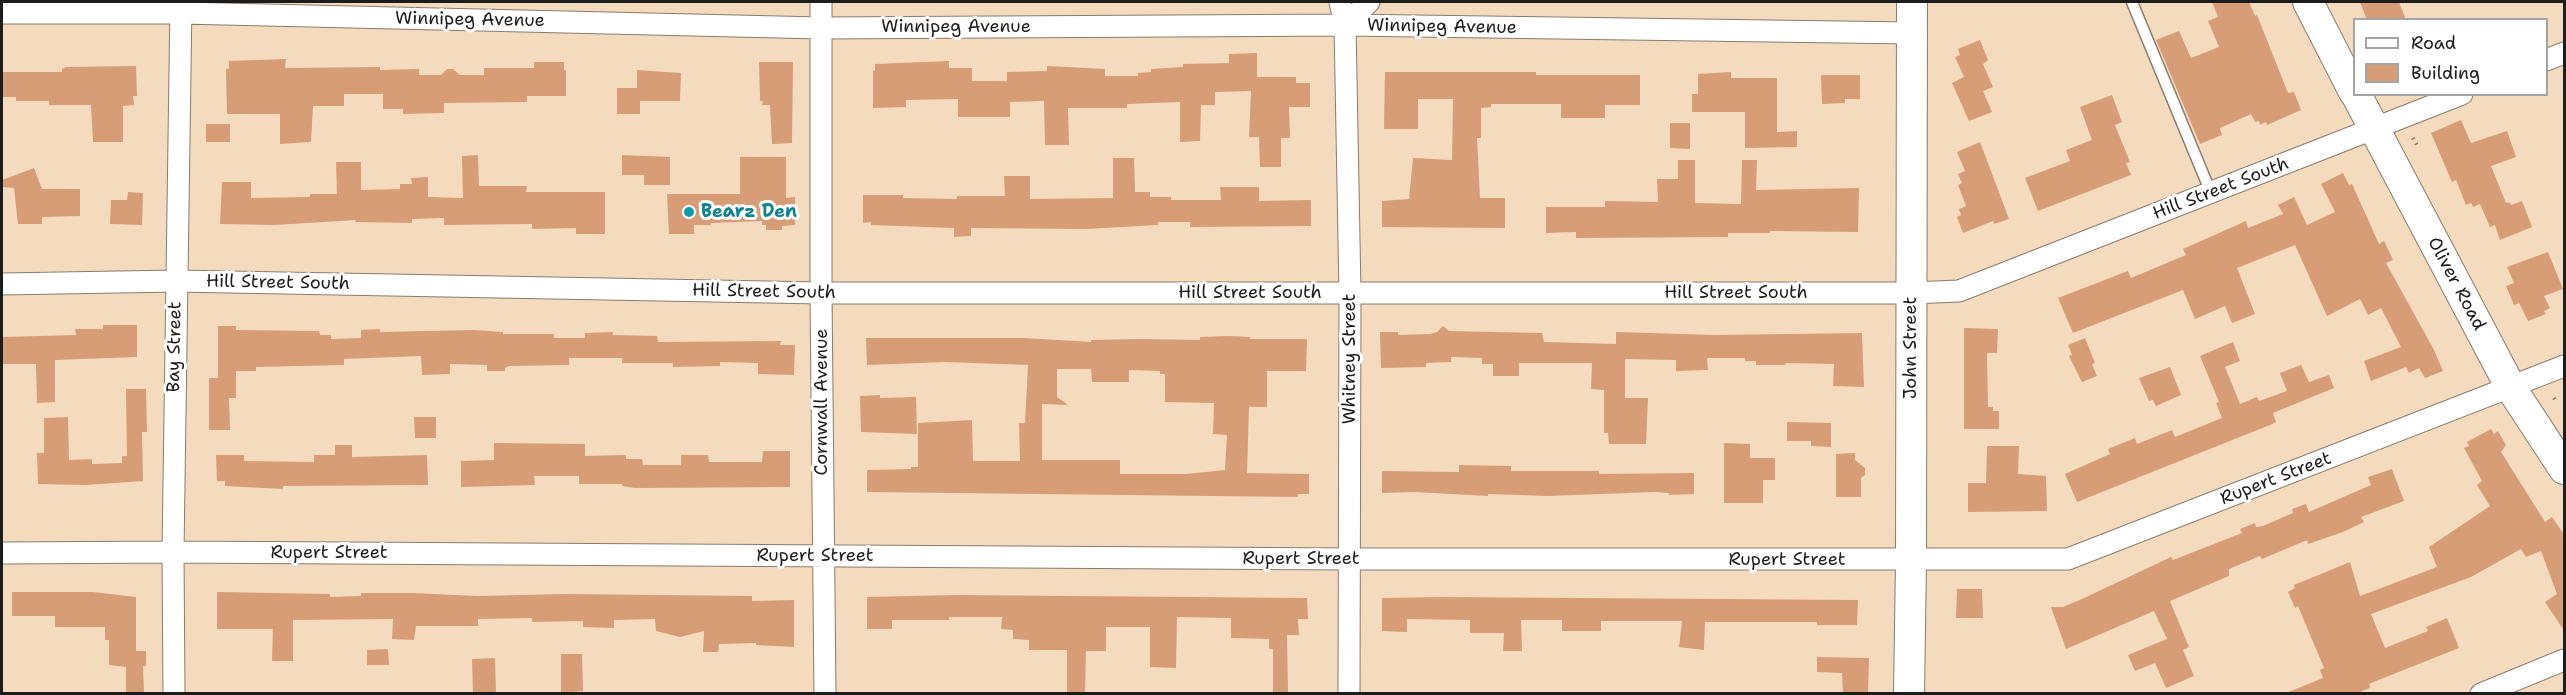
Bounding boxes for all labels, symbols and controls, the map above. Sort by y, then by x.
street label: Winnipeg Avenue [395,8,545,32]
street label: Winnipeg Avenue [1367,15,1517,39]
street label: Winnipeg Avenue [881,16,1031,38]
legend [2353,18,2548,96]
text: Road [2411,31,2456,55]
text: Building [2411,61,2480,85]
street label: Hill Street South [2150,153,2292,225]
place label: Bearz Den [701,201,797,223]
marker: Bearz Den [682,205,696,219]
street label: Oliver Road [2422,234,2490,334]
street label: Hill Street South [206,271,350,295]
street label: Hill Street South [692,280,836,304]
street label: Hill Street South [1178,282,1322,304]
street label: Hill Street South [1664,282,1808,304]
street label: Whitney Street [1339,294,1361,424]
street label: John Street [1900,297,1922,399]
street label: Bay Street [163,301,187,393]
street label: Cornwall Avenue [811,329,833,475]
street label: Rupert Street [2217,448,2335,510]
street label: Rupert Street [270,542,388,564]
street label: Rupert Street [756,545,874,567]
street label: Rupert Street [1242,548,1360,570]
street label: Rupert Street [1728,549,1846,571]

